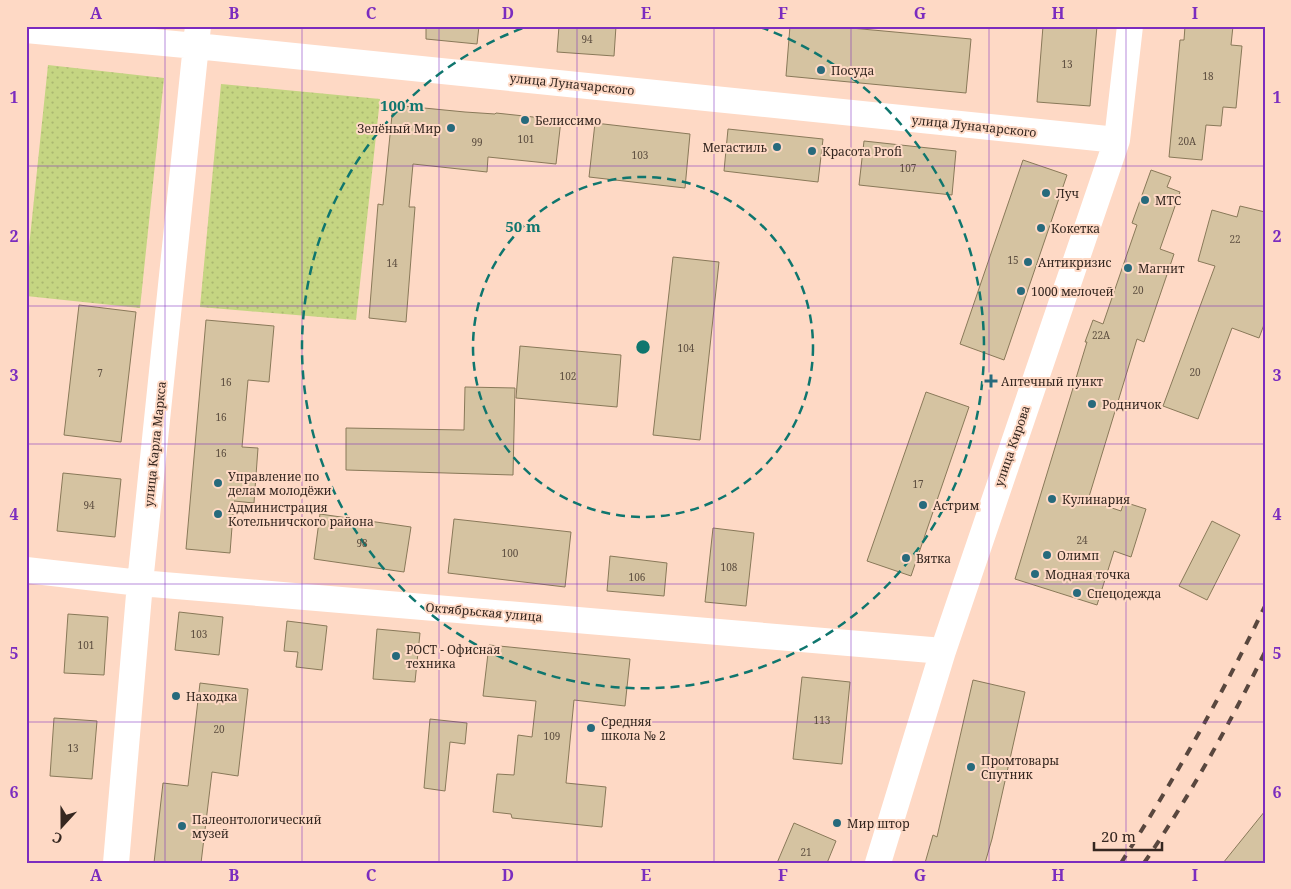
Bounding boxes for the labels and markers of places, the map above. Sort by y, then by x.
place label: Посуда [831,62,875,79]
marker: Посуда [815,64,827,76]
place label: Белиссимо [535,112,601,129]
marker: Белиссимо [519,114,531,126]
place label: Зелёный Мир [357,120,441,137]
marker: Зелёный Мир [445,122,457,134]
place label: Мегастиль [702,139,768,156]
marker: Мегастиль [771,141,783,153]
place label: Красота Profi [822,143,902,160]
marker: Красота Profi [806,145,818,157]
place label: Луч [1056,185,1080,202]
marker: Луч [1040,187,1052,199]
place label: МТС [1155,192,1181,209]
marker: МТС [1139,194,1151,206]
place label: Кокетка [1051,220,1100,237]
marker: Кокетка [1035,222,1047,234]
place label: Антикризис [1038,254,1112,271]
marker: Антикризис [1022,256,1034,268]
place label: Магнит [1138,260,1185,277]
marker: Магнит [1122,262,1134,274]
place label: 1000 мелочей [1031,283,1114,300]
marker: 1000 мелочей [1015,285,1027,297]
centre of rings [634,338,652,356]
place label: Аптечный пункт [1001,373,1104,390]
marker: Аптечный пункт [985,375,997,387]
place label: Родничок [1102,396,1162,413]
marker: Родничок [1086,398,1098,410]
place label: Управление по делам молодёжи [228,468,332,499]
marker: Управление по делам молодёжи [212,477,224,489]
place label: Кулинария [1062,491,1130,508]
marker: Кулинария [1046,493,1058,505]
place label: Астрим [933,497,979,514]
place label: Администрация Котельничского района [228,499,374,530]
marker: Астрим [917,499,929,511]
marker: Администрация Котельничского района [212,508,224,520]
place label: Олимп [1057,547,1099,564]
marker: Олимп [1041,549,1053,561]
place label: Вятка [916,550,951,567]
marker: Вятка [900,552,912,564]
place label: Модная точка [1045,566,1131,583]
marker: Модная точка [1029,568,1041,580]
place label: Спецодежда [1087,585,1161,602]
marker: Спецодежда [1071,587,1083,599]
place label: РОСТ - Офисная техника [406,641,500,672]
marker: РОСТ - Офисная техника [390,650,402,662]
place label: Находка [186,688,238,705]
marker: Находка [170,690,182,702]
place label: Средняя школа № 2 [601,713,666,744]
marker: Средняя школа № 2 [585,722,597,734]
place label: Промтовары Спутник [981,752,1059,783]
marker: Промтовары Спутник [965,761,977,773]
place label: Палеонтологический музей [192,811,322,842]
place label: Мир штор [847,815,910,832]
marker: Мир штор [831,817,843,829]
marker: Палеонтологический музей [176,820,188,832]

